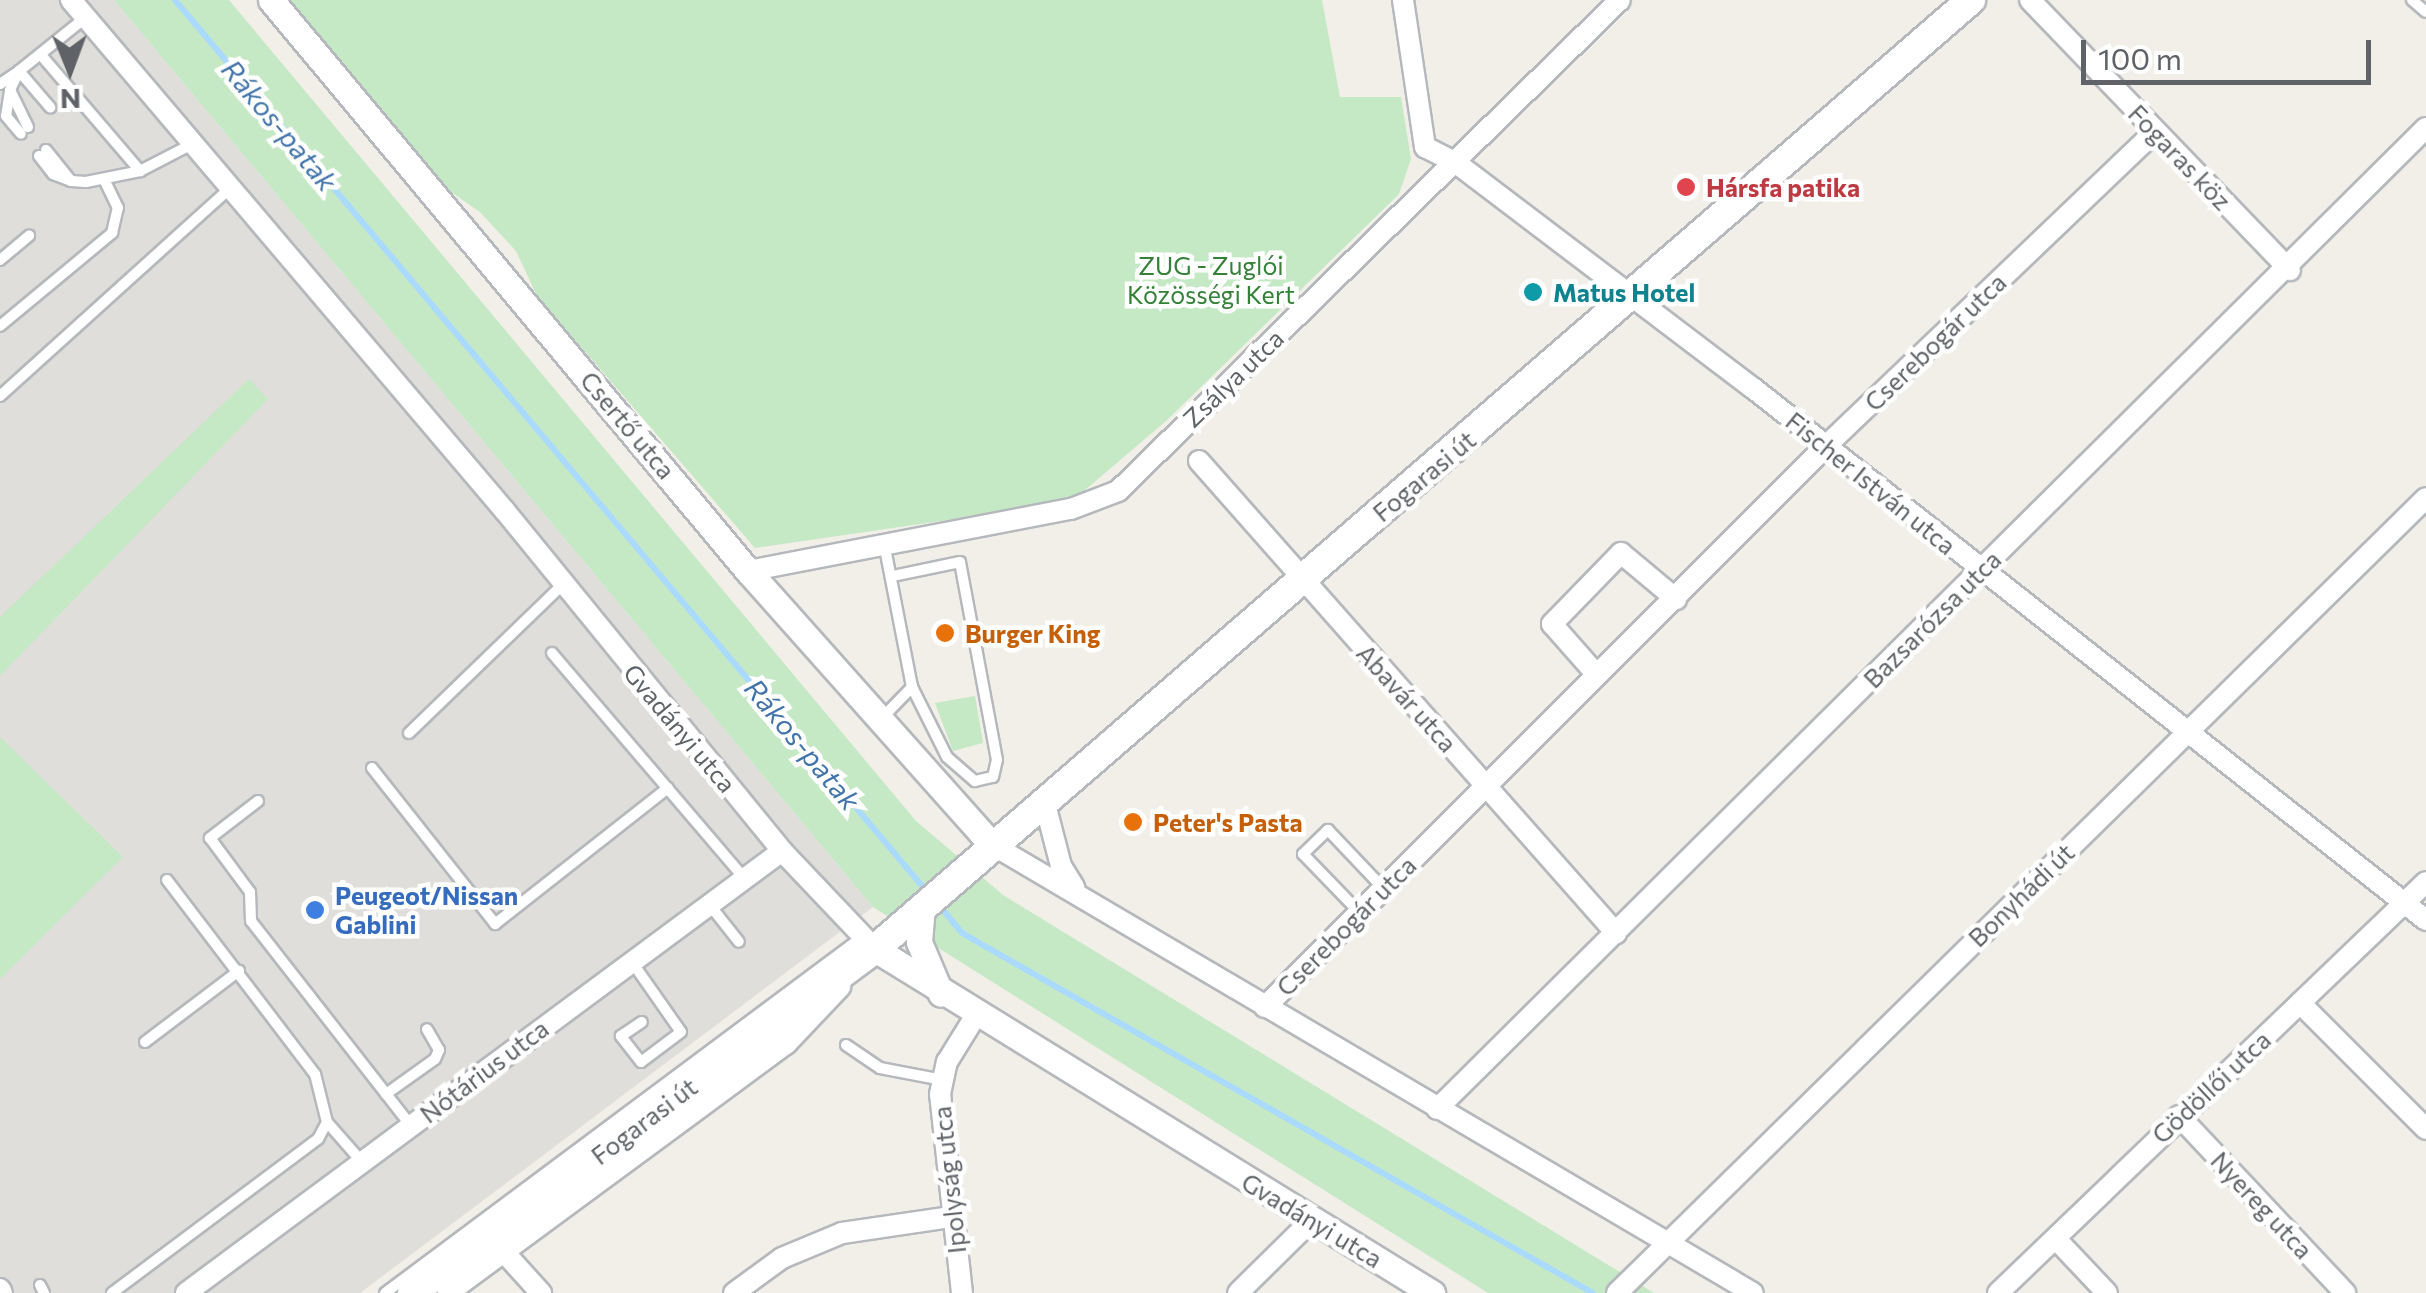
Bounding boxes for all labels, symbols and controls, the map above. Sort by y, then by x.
north arrow [20,20,120,120]
scale bar [2086,20,2376,82]
text: 100 m [2098,39,2182,76]
water label: Rákos-patak [215,52,345,198]
text: N [60,83,81,117]
street label: Fogaras köz [2123,98,2237,216]
place label: Hársfa patika [1706,172,1860,202]
marker: Hársfa patika [1675,176,1697,198]
park label: ZUG - Zuglói Közösségi Kert [1127,251,1295,310]
street label: Cserebogár utca [1858,267,2012,417]
place label: Matus Hotel [1553,277,1695,307]
marker: Matus Hotel [1522,281,1544,303]
street label: Zsálya utca [1177,323,1289,433]
street label: Csertő utca [574,365,682,485]
street label: Fischer István utca [1780,405,1962,561]
street label: Fogarasi út [1367,424,1481,528]
street label: Bazsarózsa utca [1857,544,2007,694]
place label: Burger King [965,618,1100,648]
marker: Burger King [934,622,956,644]
street label: Abavár utca [1351,638,1463,758]
street label: Gvadányi utca [618,658,742,798]
water label: Rákos-patak [738,671,868,817]
place label: Peter's Pasta [1153,807,1303,837]
marker: Peter's Pasta [1122,811,1144,833]
street label: Bonyhádi út [1962,837,2080,953]
street label: Cserebogár utca [1270,850,1422,1002]
place label: Peugeot/Nissan Gablini [335,881,518,940]
marker: Peugeot/Nissan Gablini [304,899,326,921]
street label: Nótárius utca [414,1013,554,1129]
street label: Gödöllői utca [2146,1025,2276,1149]
street label: Fogarasi út [585,1071,703,1171]
street label: Ipolyság utca [926,1105,972,1255]
street label: Nyereg utca [2205,1145,2319,1265]
street label: Gvadányi utca [1236,1166,1388,1274]

